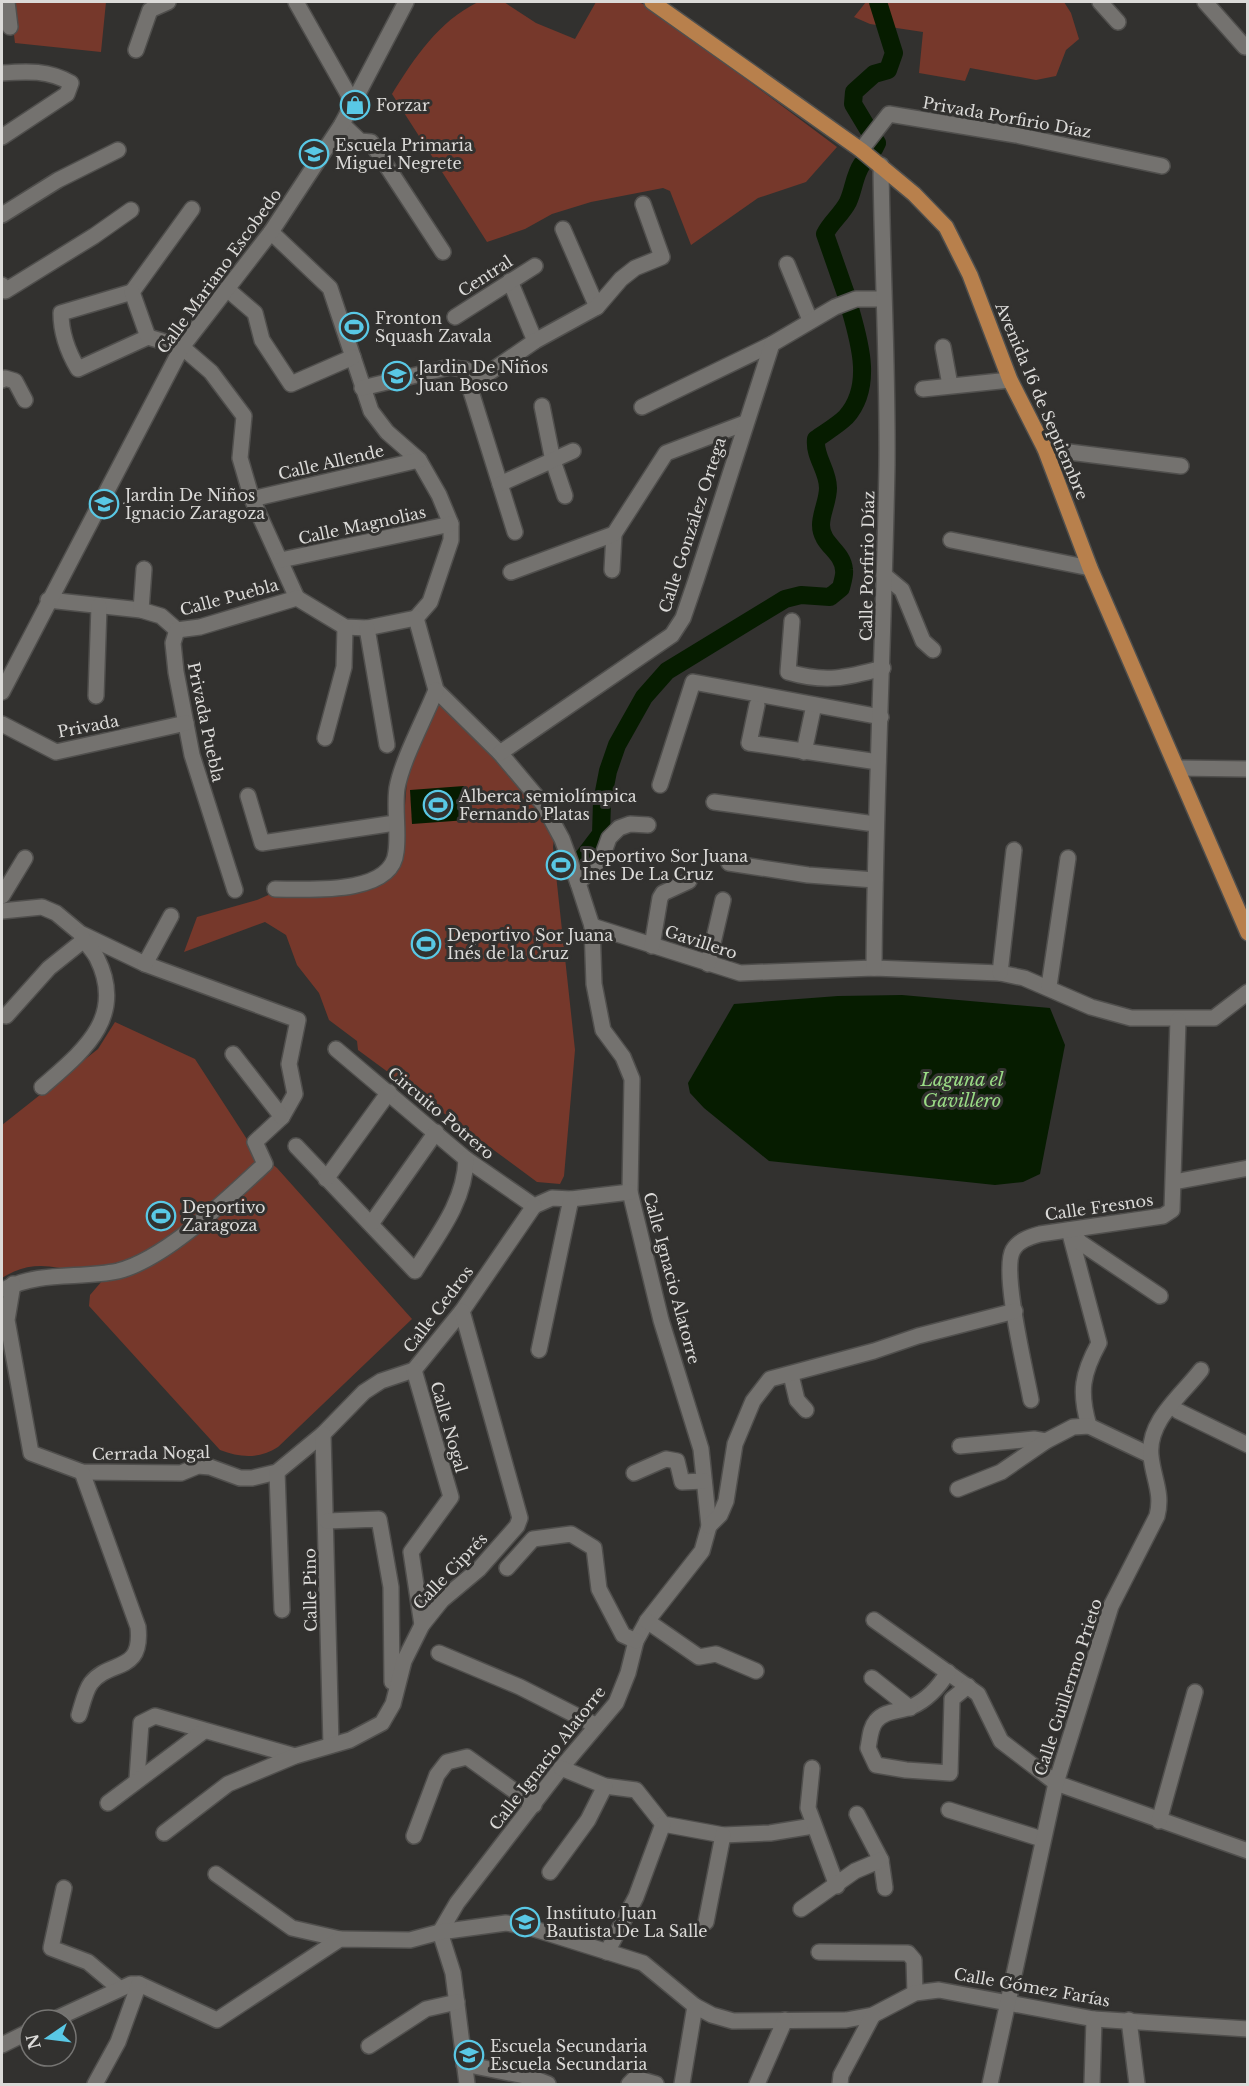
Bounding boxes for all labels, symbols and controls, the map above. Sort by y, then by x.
shop icon: Forzar [339,89,371,121]
street label: Privada Porfirio Díaz [921,92,1093,142]
place label: Forzar [376,95,430,115]
place label: Escuela Primaria Miguel Negrete [335,135,473,173]
school or university icon: Escuela Primaria Miguel Negrete [298,138,330,170]
street label: Calle Mariano Escobedo [152,185,286,357]
street label: Central [454,251,516,301]
street label: Avenida 16 de Septiembre [991,298,1093,503]
place label: Fronton Squash Zavala [375,308,492,346]
sports icon: Fronton Squash Zavala [338,311,370,343]
place label: Jardin De Niños Juan Bosco [416,357,548,395]
school or university icon: Jardin De Niños Juan Bosco [381,360,413,392]
street label: Calle González Ortega [654,435,730,615]
street label: Calle Allende [276,440,386,484]
place label: Jardin De Niños Ignacio Zaragoza [123,485,265,523]
school or university icon: Jardin De Niños Ignacio Zaragoza [88,488,120,520]
street label: Calle Porfirio Díaz [856,491,878,641]
street label: Calle Magnolias [296,502,428,548]
street label: Calle Puebla [178,574,281,620]
street label: Privada Puebla [184,660,228,784]
street label: Privada [56,710,121,742]
place label: Alberca semiolímpica Fernando Platas [458,786,637,824]
sports icon: Alberca semiolímpica Fernando Platas [422,789,454,821]
place label: Deportivo Sor Juana Ines De La Cruz [582,846,748,884]
sports icon: Deportivo Sor Juana Ines De La Cruz [545,849,577,881]
street label: Gavillero [662,921,740,963]
place label: Deportivo Sor Juana Inés de la Cruz [447,925,613,963]
sports icon: Deportivo Sor Juana Inés de la Cruz [410,928,442,960]
street label: Circuito Potrero [384,1063,498,1163]
water label: Laguna el Gavillero [919,1069,1004,1112]
street label: Calle Ignacio Alatorre [639,1190,705,1366]
street label: Calle Fresnos [1044,1190,1154,1224]
place label: Deportivo Zaragoza [182,1197,266,1235]
sports icon: Deportivo Zaragoza [145,1200,177,1232]
street label: Calle Cedros [399,1262,477,1356]
street label: Calle Nogal [426,1379,472,1475]
street label: Cerrada Nogal [92,1442,210,1464]
street label: Calle Ciprés [408,1528,492,1614]
street label: Calle Pino [299,1548,321,1632]
street label: Calle Guillermo Prieto [1030,1596,1106,1778]
street label: Calle Ignacio Alatorre [485,1682,609,1834]
place label: Instituto Juan Bautista De La Salle [546,1903,708,1941]
school or university icon: Instituto Juan Bautista De La Salle [509,1906,541,1938]
street label: Calle Gómez Farías [952,1963,1112,2011]
north arrow [18,2008,78,2068]
text: N [22,2032,45,2051]
place label: Escuela Secundaria Escuela Secundaria [490,2036,647,2074]
school or university icon: Escuela Secundaria Escuela Secundaria [453,2039,485,2071]

